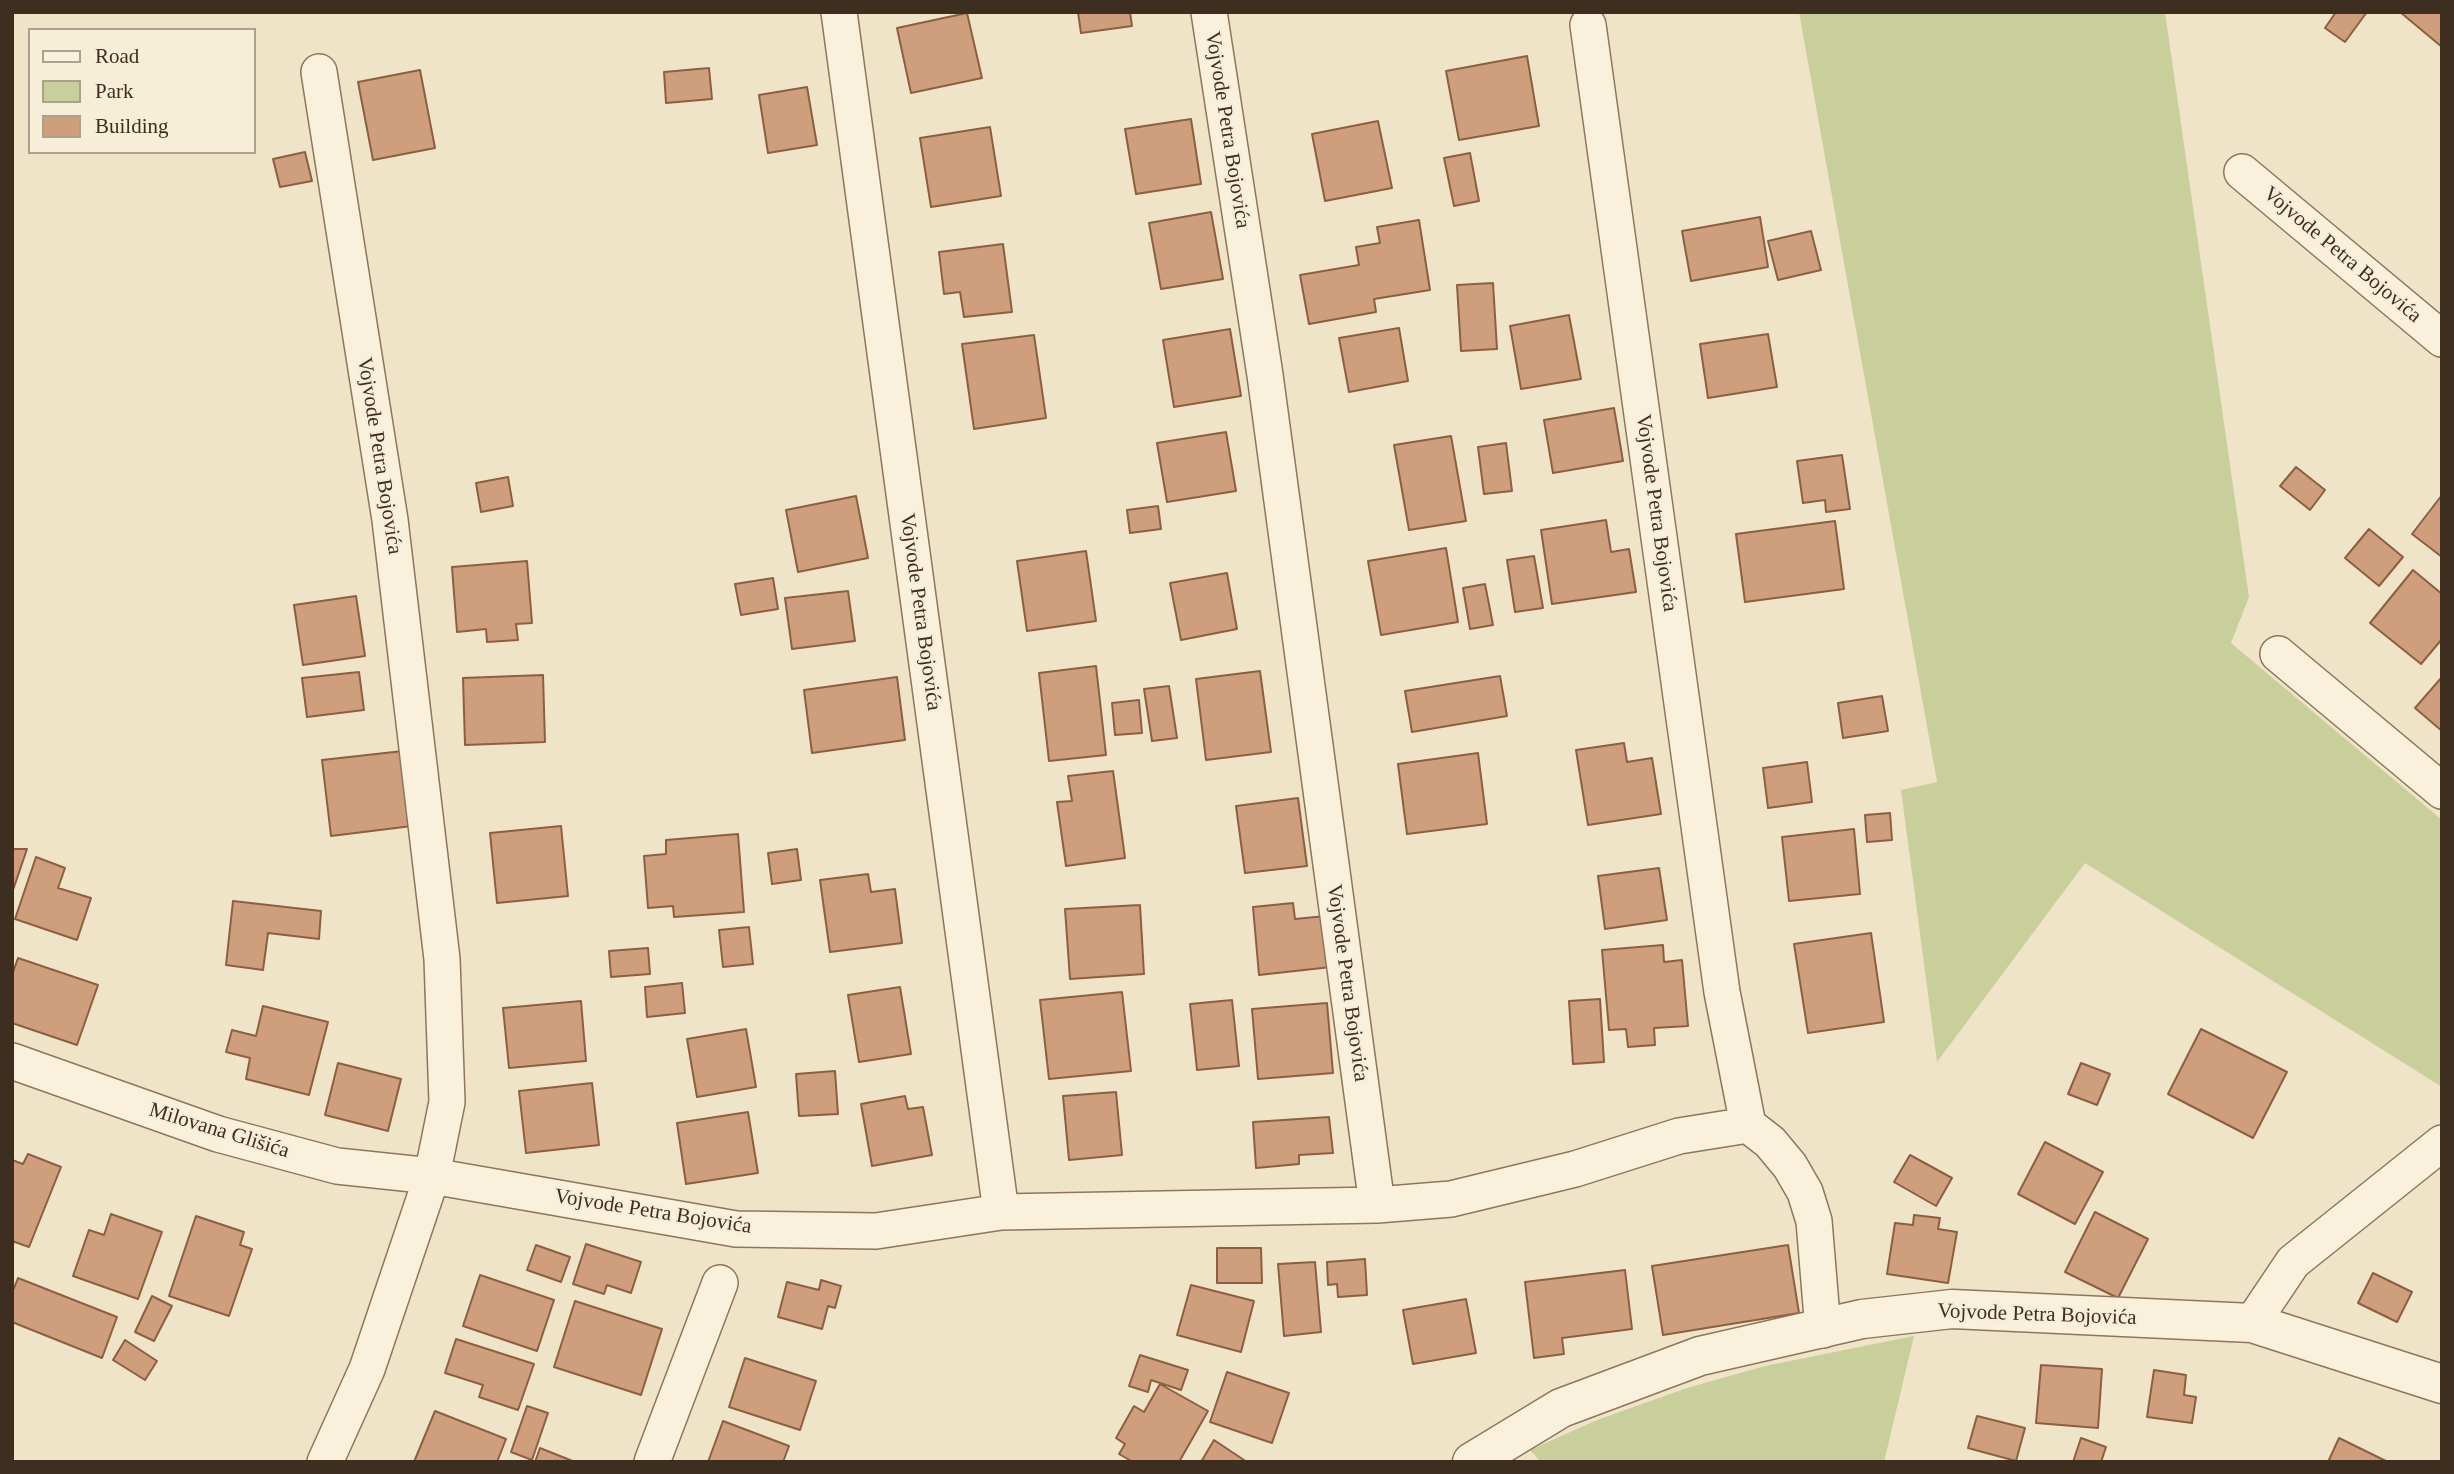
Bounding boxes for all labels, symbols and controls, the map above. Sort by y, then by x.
legend [28,28,256,154]
street label: Vojvode Petra Bojovića [1199,30,1255,230]
text: Road [95,44,139,68]
text: Park [95,79,134,103]
text: Building [95,114,169,138]
street label: Vojvode Petra Bojovića [2258,181,2426,329]
street label: Vojvode Petra Bojovića [351,356,407,556]
street label: Vojvode Petra Bojovića [1630,413,1682,613]
street label: Vojvode Petra Bojovića [894,512,946,712]
street label: Vojvode Petra Bojovića [1321,883,1373,1083]
street label: Milovana Glišića [146,1098,292,1164]
street label: Vojvode Petra Bojovića [553,1184,753,1240]
street label: Vojvode Petra Bojovića [1937,1299,2137,1331]

